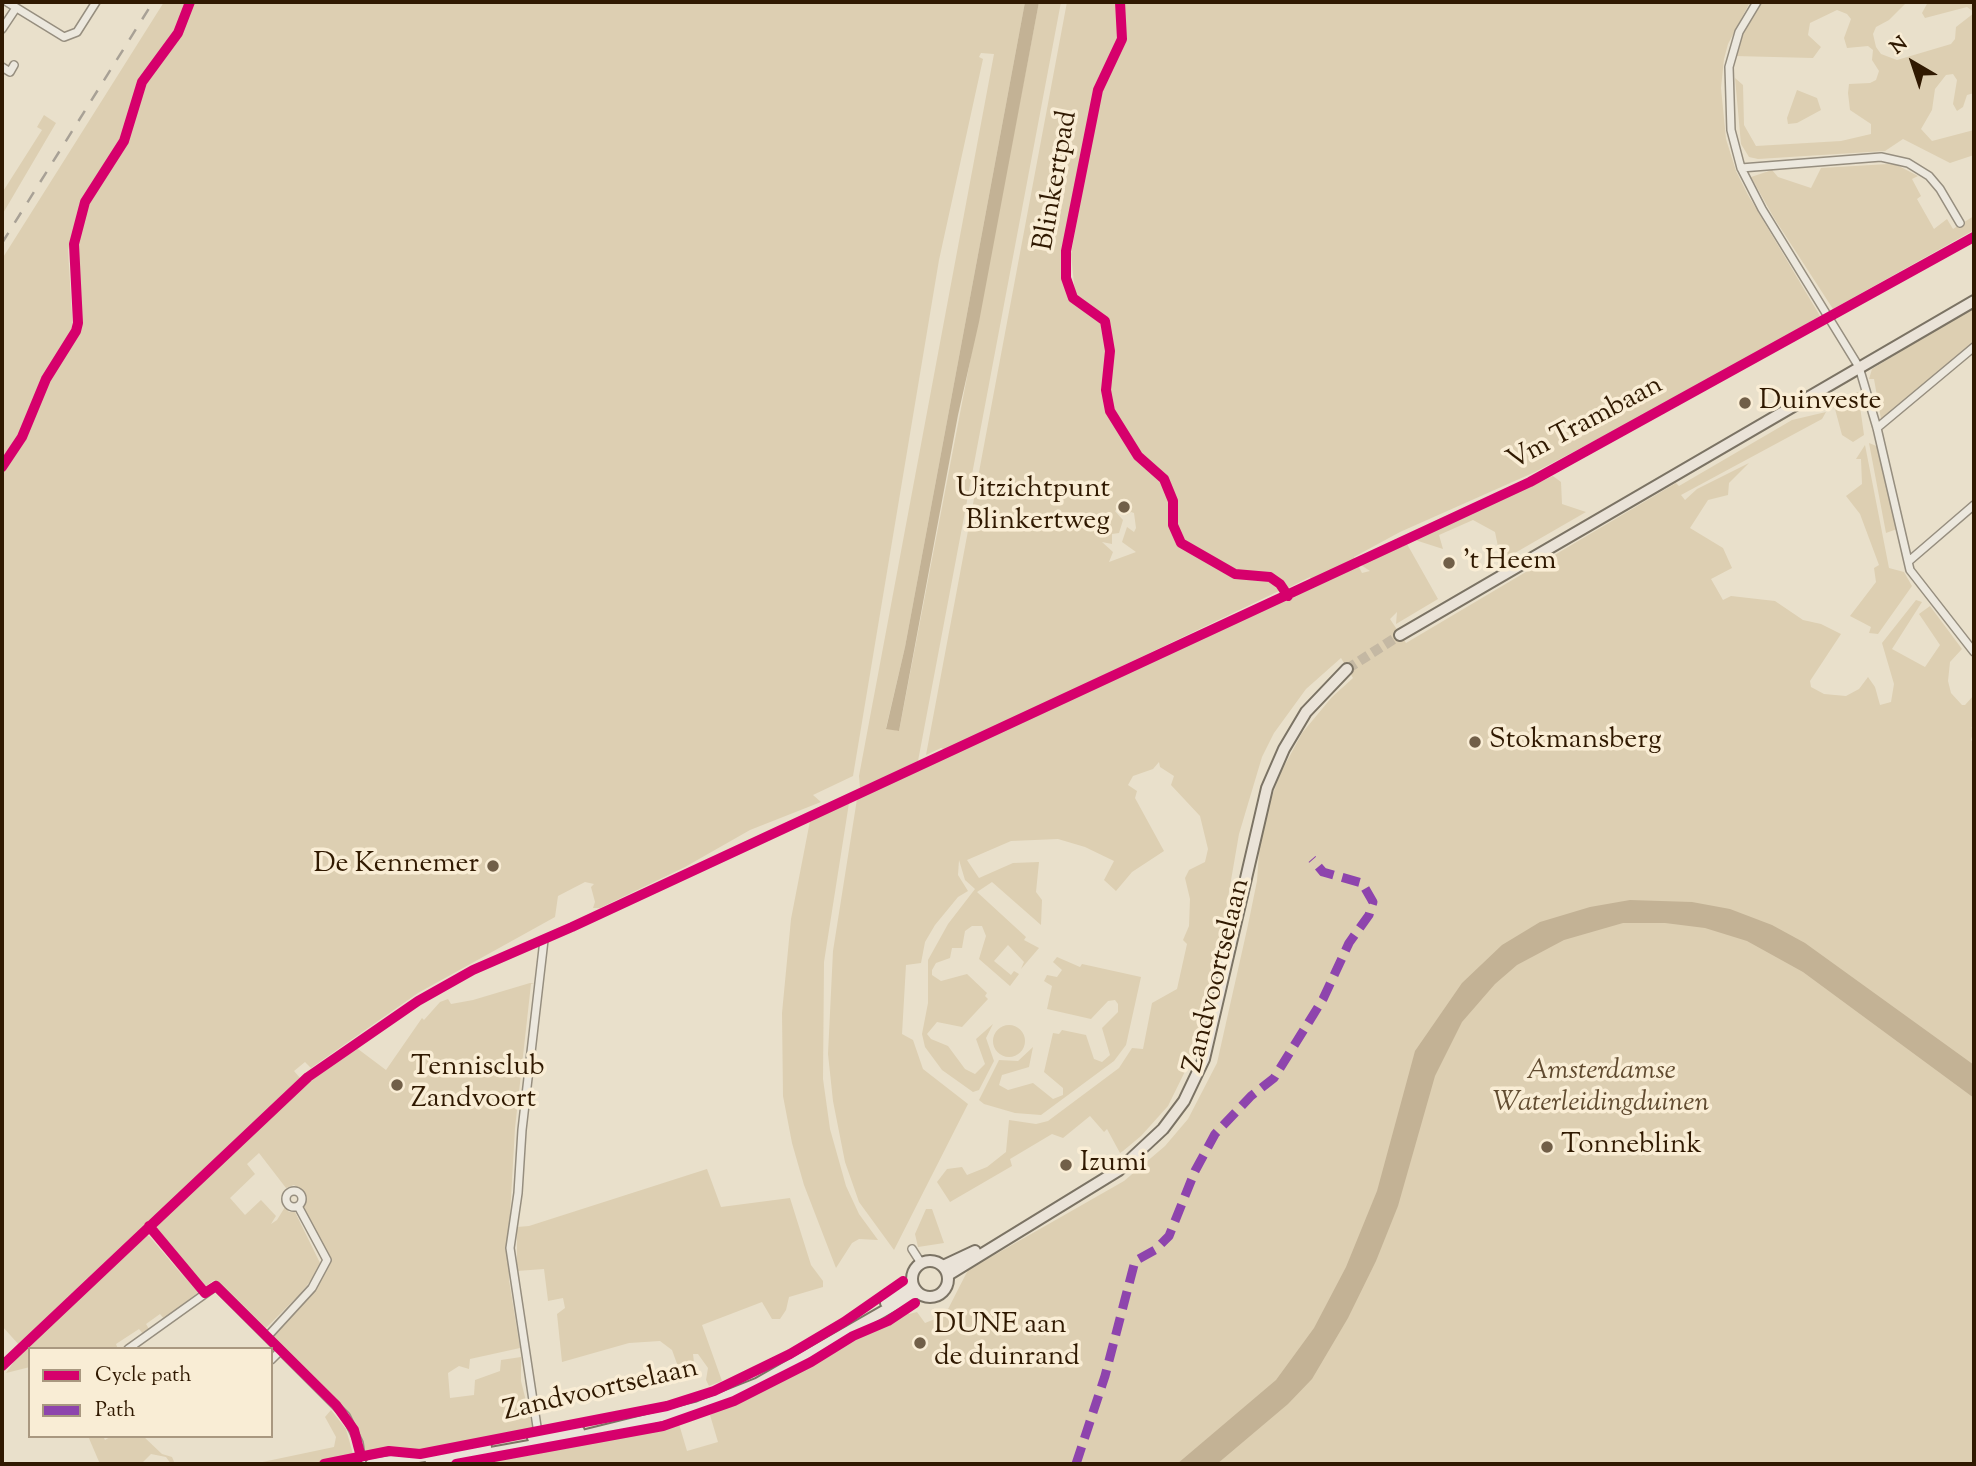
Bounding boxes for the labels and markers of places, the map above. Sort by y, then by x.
place label: Duinveste [1759,386,1881,420]
marker: Duinveste [1737,395,1753,411]
place label: Uitzichtpunt Blinkertweg [956,474,1110,540]
marker: Uitzichtpunt Blinkertweg [1116,499,1132,515]
place label: 't Heem [1463,546,1556,580]
marker: 't Heem [1441,555,1457,571]
place label: Stokmansberg [1489,725,1662,759]
marker: Stokmansberg [1467,734,1483,750]
place label: De Kennemer [313,849,479,883]
marker: De Kennemer [485,858,501,874]
place label: Tennisclub Zandvoort [411,1052,545,1118]
marker: Tennisclub Zandvoort [389,1077,405,1093]
place label: Tonneblink [1561,1130,1702,1164]
marker: Tonneblink [1539,1139,1555,1155]
place label: Izumi [1080,1148,1147,1182]
marker: Izumi [1058,1157,1074,1173]
place label: DUNE aan de duinrand [934,1310,1080,1376]
marker: DUNE aan de duinrand [912,1335,928,1351]

